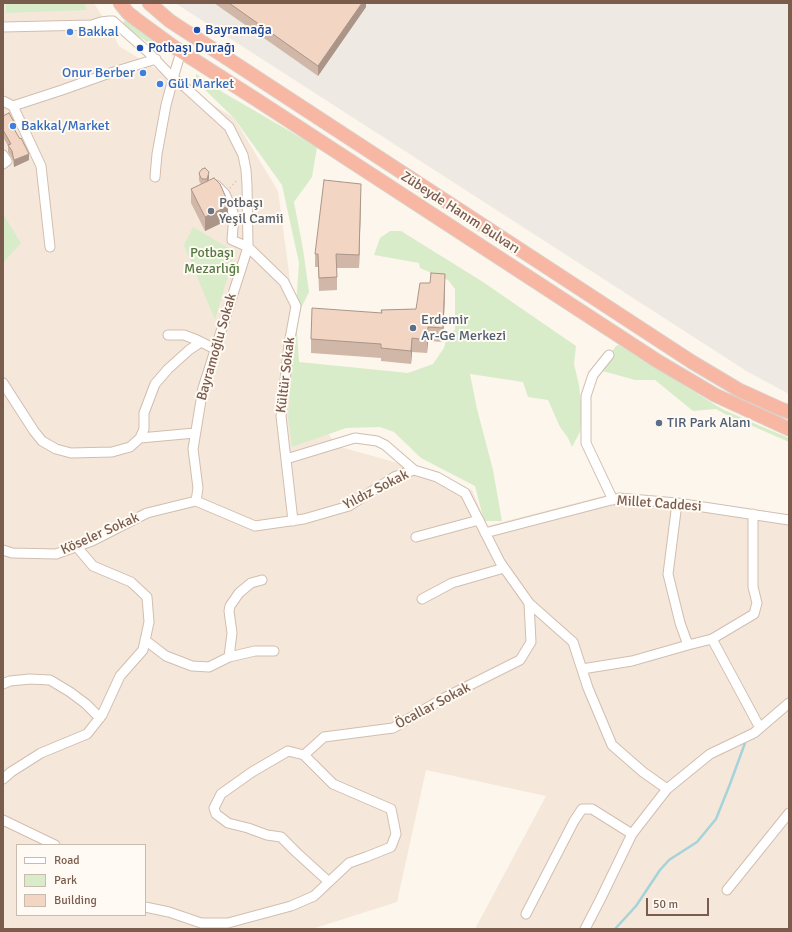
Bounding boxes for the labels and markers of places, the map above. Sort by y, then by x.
place label: Bayramağa [205,22,272,38]
place label: Bakkal [78,24,119,40]
marker: Bayramağa [192,25,202,35]
marker: Bakkal [65,27,75,37]
place label: Potbaşı Durağı [148,40,235,56]
marker: Potbaşı Durağı [135,43,145,53]
place label: Onur Berber [62,65,135,81]
marker: Onur Berber [138,68,148,78]
place label: Gül Market [168,76,234,92]
marker: Gül Market [155,79,165,89]
place label: Bakkal/Market [21,118,110,134]
marker: Bakkal/Market [8,121,18,131]
place label: Potbaşı Yeşil Camii [219,195,284,228]
marker: Potbaşı Yeşil Camii [206,206,216,216]
place label: Erdemir Ar-Ge Merkezi [421,312,506,344]
marker: Erdemir Ar-Ge Merkezi [408,323,418,333]
place label: TIR Park Alanı [667,415,751,431]
marker: TIR Park Alanı [654,418,664,428]

